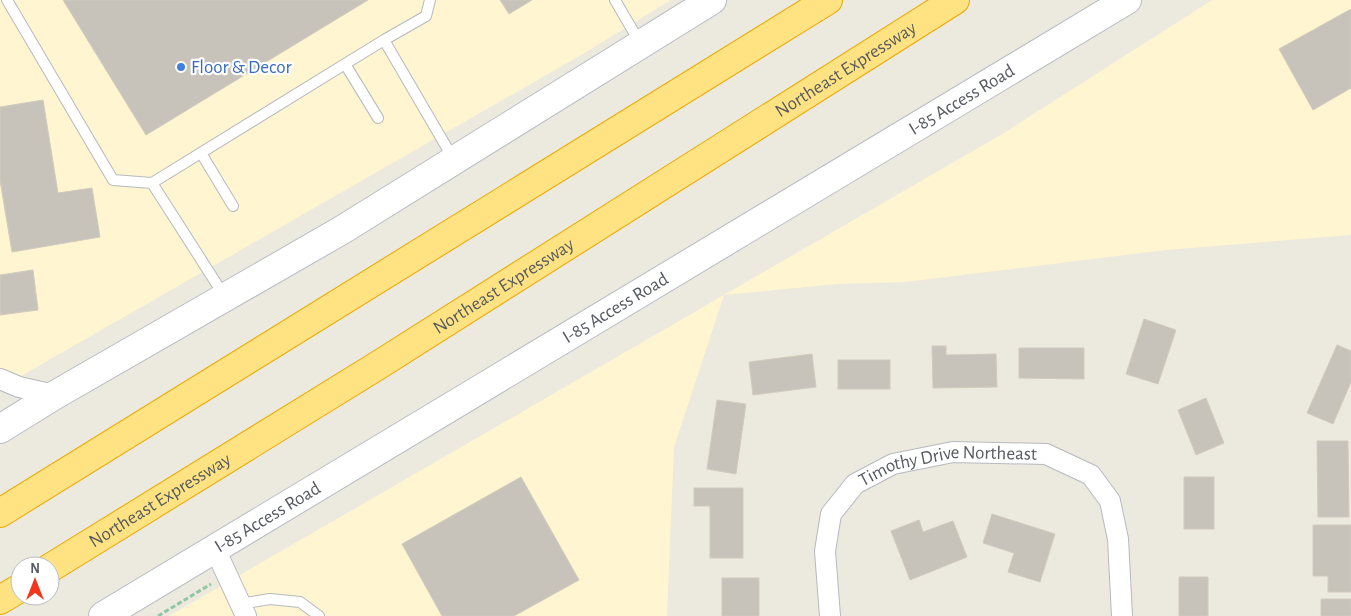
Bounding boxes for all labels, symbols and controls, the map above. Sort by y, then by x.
street label: Northeast Expressway [772,18,919,121]
place label: Floor & Decor [191,58,292,77]
street label: I-85 Access Road [905,60,1018,138]
marker: Floor & Decor [175,61,187,73]
street label: Northeast Expressway [430,234,577,337]
street label: I-85 Access Road [559,269,672,347]
street label: Timothy Drive Northeast [856,442,1037,490]
street label: Northeast Expressway [86,449,234,551]
street label: I-85 Access Road [211,478,324,556]
north arrow [10,556,60,606]
text: N [30,562,40,576]

